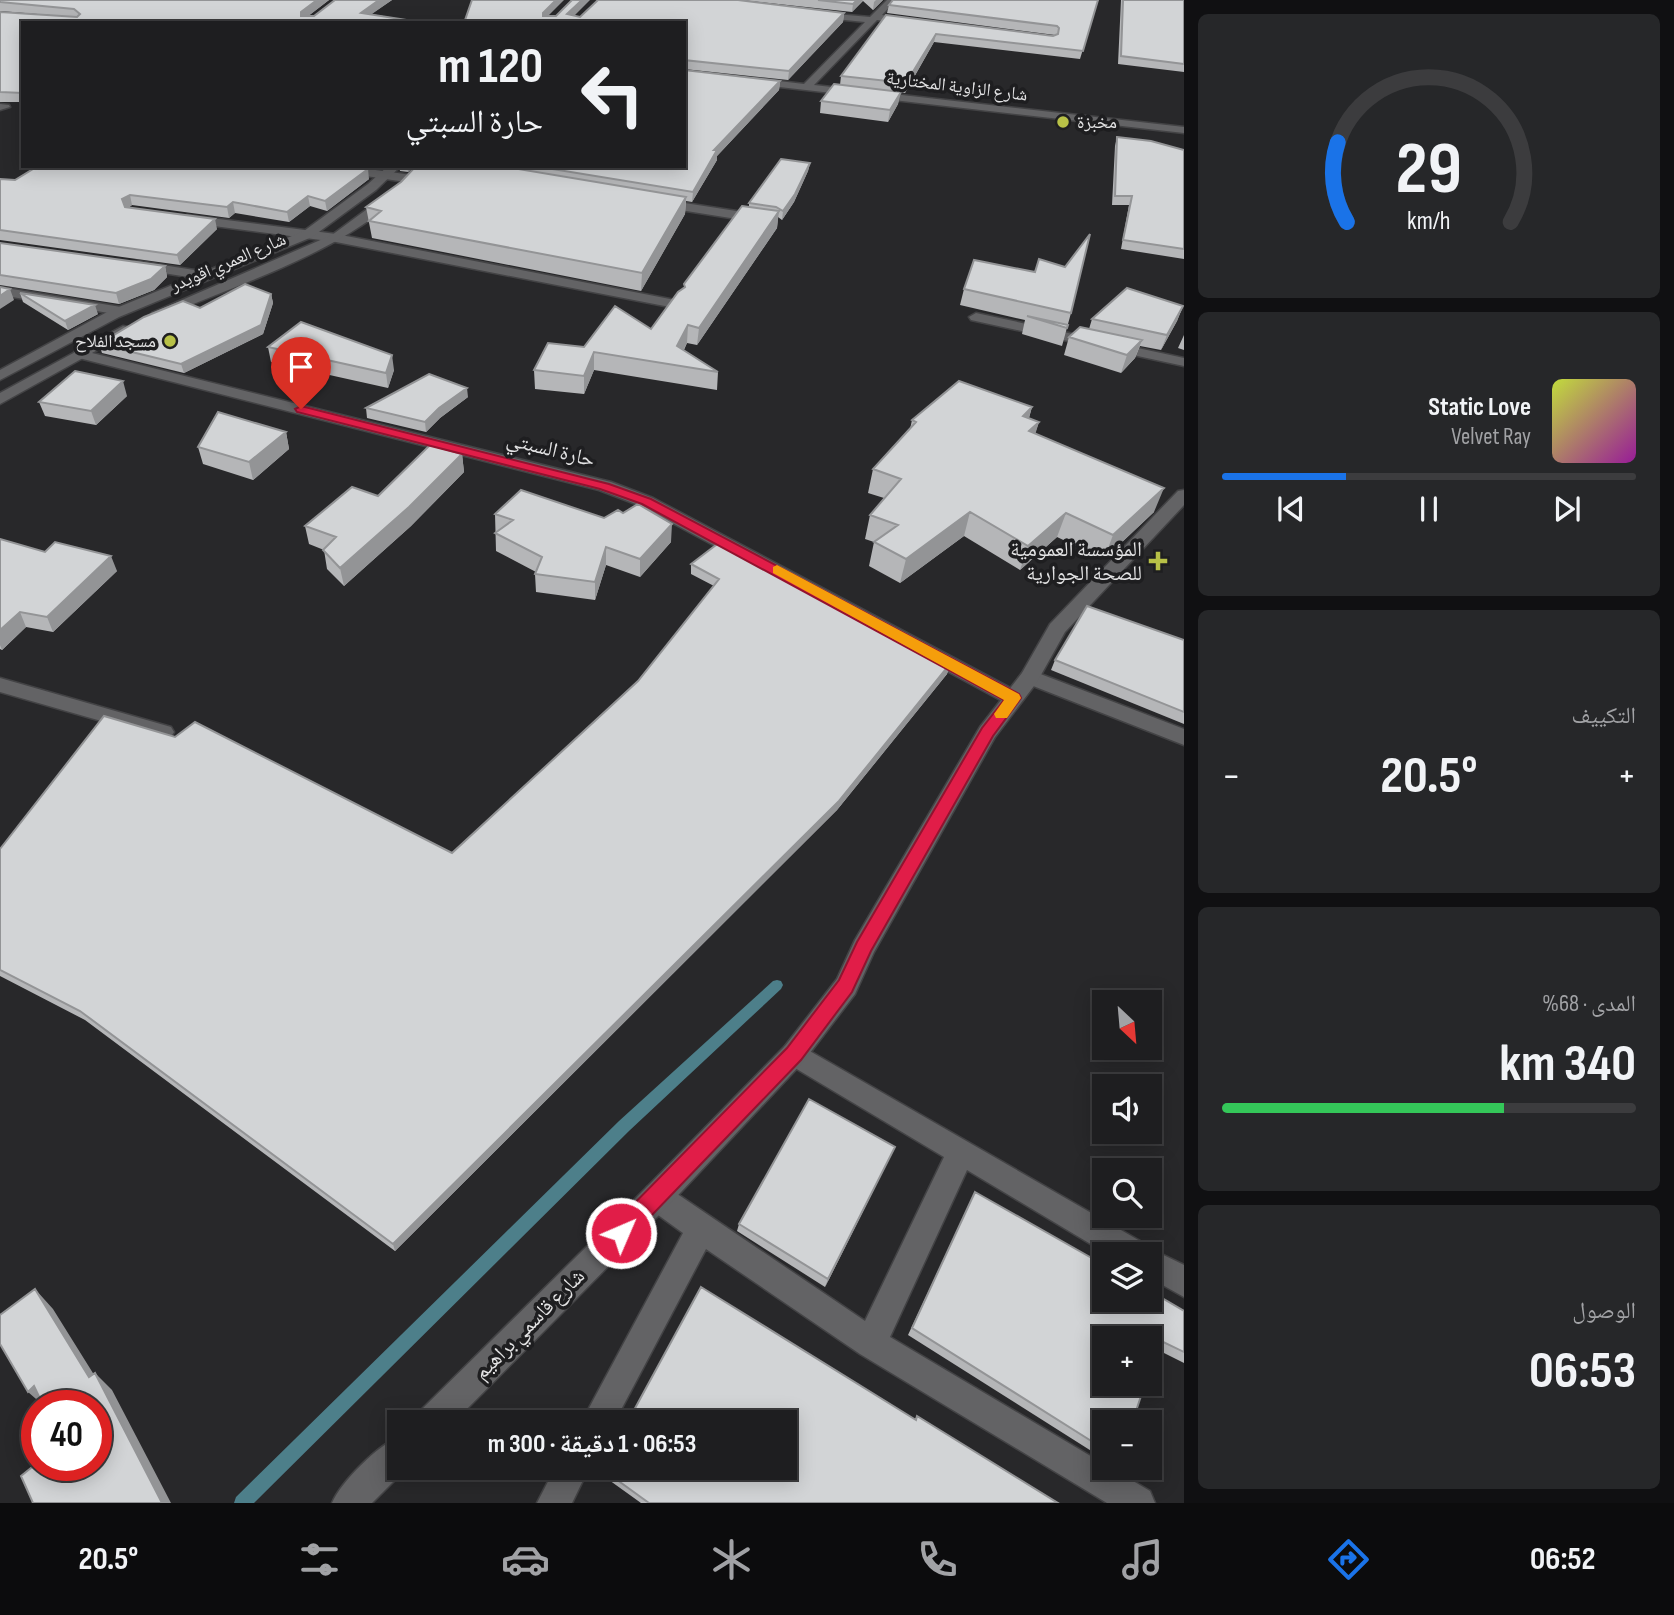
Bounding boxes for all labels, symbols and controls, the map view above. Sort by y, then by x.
text: 120 m [438,38,543,97]
icon: left [567,49,658,140]
street label: شارع الزاوية المختارية [885,67,1029,106]
text: حارة السبتي [406,103,543,142]
place label: مخبزة [1077,112,1117,133]
marker: مخبزة [1055,114,1071,130]
text: 29 [1396,126,1462,214]
text: km/h [1407,206,1451,237]
street label: شارع العمري اقويدر [166,229,290,300]
place label: مسجد الفلاح [75,331,156,353]
marker: مسجد الفلاح [162,333,178,349]
pin [271,337,331,409]
icon: arrive [282,348,320,386]
text: Static Love [1428,392,1531,423]
text: Velvet Ray [1451,423,1531,451]
street label: حارة السبتي [503,426,598,476]
icon: previous [1272,490,1310,528]
icon: pause [1410,490,1448,528]
icon: next [1548,490,1586,528]
place label: المؤسسة العمومية للصحة الجوارية [1010,537,1142,586]
marker: المؤسسة العمومية للصحة الجوارية [1148,551,1168,571]
text: التكييف [1571,702,1636,730]
text: 20.5° [1380,745,1478,808]
text: − [1222,754,1241,799]
text: + [1617,754,1636,799]
north arrow [1092,990,1162,1060]
map controls [1092,990,1162,1480]
text: المدى · 68% [1542,990,1636,1018]
text: 340 km [1499,1033,1636,1096]
button: sound [1092,1074,1162,1144]
button: search [1092,1158,1162,1228]
position arrow [584,1196,658,1270]
button: layers [1092,1242,1162,1312]
street label: شارع قاسمي براهيم [469,1264,592,1387]
text: الوصول [1572,1297,1636,1325]
button: + [1092,1326,1162,1396]
text: 06:53 [1529,1340,1636,1403]
speed limit sign: 40 [21,1390,112,1481]
button: − [1092,1410,1162,1480]
text: 06:53 · 1 دقيقة · 300 m [488,1429,696,1460]
icon: filters [295,1535,344,1584]
icon: car [501,1535,550,1584]
icon: climate [707,1535,756,1584]
icon: phone [913,1535,962,1584]
icon: music [1118,1535,1167,1584]
icon: directions [1324,1535,1373,1584]
text: 20.5° [79,1540,138,1579]
text: 06:52 [1530,1540,1596,1579]

